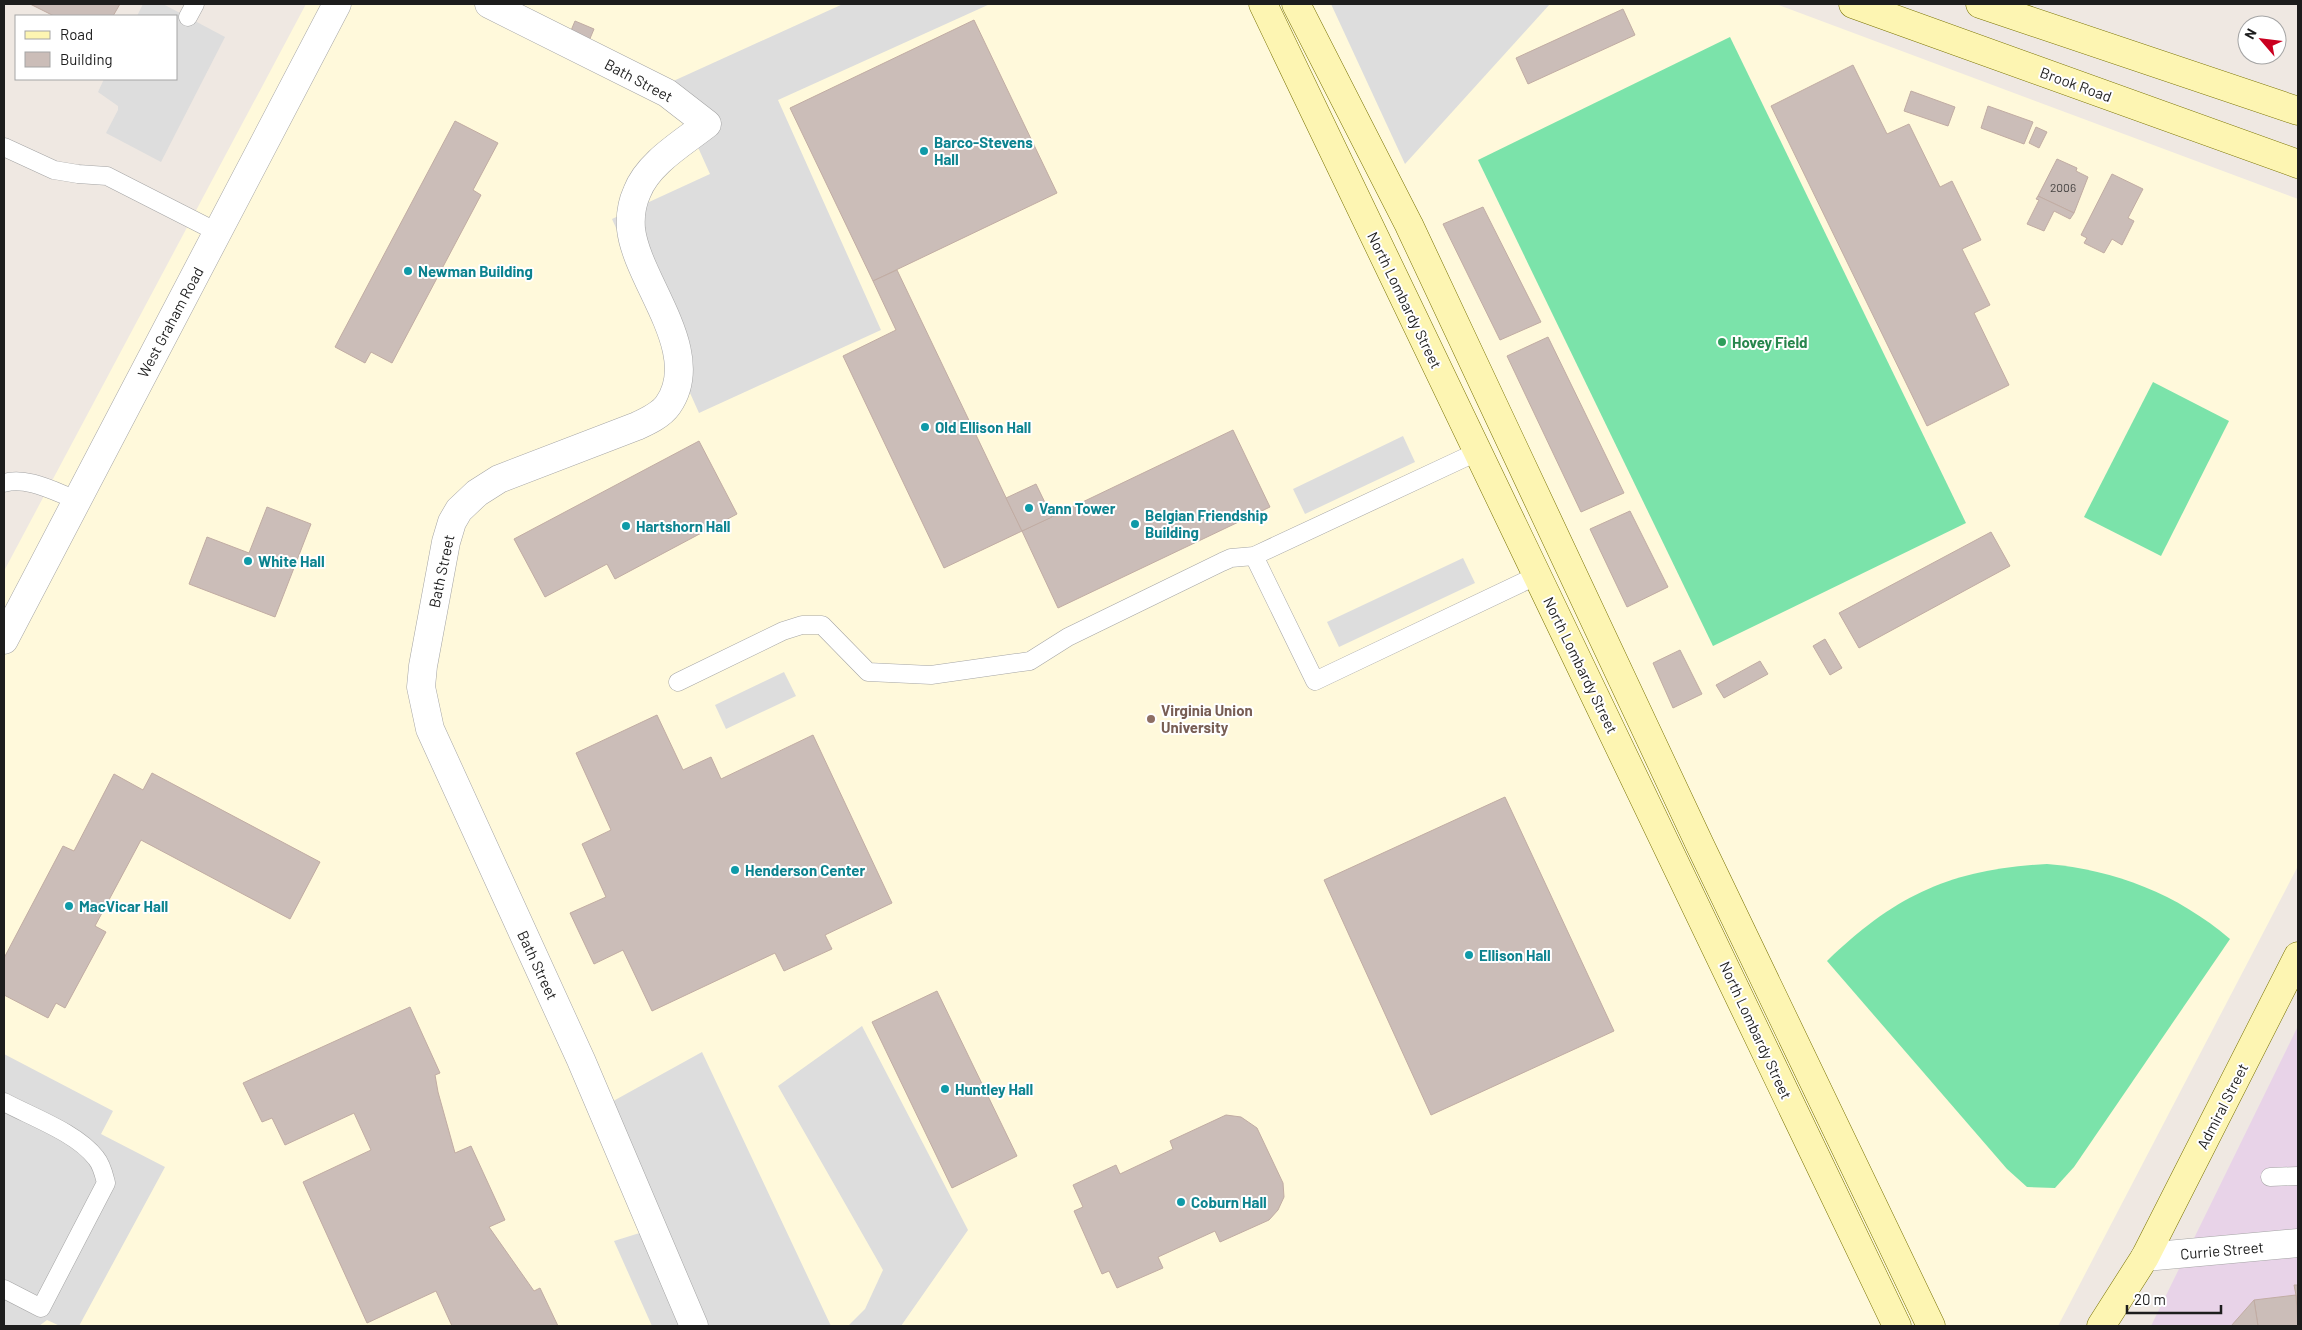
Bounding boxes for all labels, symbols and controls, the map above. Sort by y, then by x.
legend [15,15,178,80]
north arrow [2237,15,2287,65]
text: Road [60,25,93,43]
text: N [2240,26,2260,42]
text: Building [60,50,113,68]
street label: Bath Street [602,55,676,105]
street label: Brook Road [2038,63,2114,105]
place label: Barco-Stevens Hall [934,133,1033,168]
marker: Barco-Stevens Hall [918,145,930,157]
house number: 2006 [2050,180,2076,194]
street label: North Lombardy Street [1364,229,1446,371]
place label: Newman Building [418,262,533,280]
street label: West Graham Road [133,264,207,380]
marker: Newman Building [402,265,414,277]
place label: Hovey Field [1732,333,1808,351]
marker: Hovey Field [1716,336,1728,348]
place label: Old Ellison Hall [935,418,1031,436]
marker: Old Ellison Hall [919,421,931,433]
place label: Vann Tower [1039,499,1116,517]
marker: Vann Tower [1023,502,1035,514]
place label: Belgian Friendship Building [1145,506,1268,541]
place label: Hartshorn Hall [636,517,731,535]
marker: Belgian Friendship Building [1129,518,1141,530]
marker: Hartshorn Hall [620,520,632,532]
street label: Bath Street [424,533,458,609]
place label: White Hall [258,552,325,570]
marker: White Hall [242,555,254,567]
street label: North Lombardy Street [1540,594,1622,736]
place label: Virginia Union University [1161,701,1253,736]
marker: Virginia Union University [1145,713,1157,725]
place label: Henderson Center [745,861,865,879]
marker: Henderson Center [729,864,741,876]
place label: MacVicar Hall [79,897,168,915]
marker: MacVicar Hall [63,900,75,912]
street label: Bath Street [514,927,562,1003]
place label: Ellison Hall [1479,946,1551,964]
marker: Ellison Hall [1463,949,1475,961]
street label: North Lombardy Street [1716,958,1796,1102]
street label: Admiral Street [2193,1060,2251,1152]
place label: Huntley Hall [955,1080,1033,1098]
marker: Huntley Hall [939,1083,951,1095]
place label: Coburn Hall [1191,1193,1267,1211]
marker: Coburn Hall [1175,1196,1187,1208]
street label: Currie Street [2179,1237,2265,1263]
scale bar [2127,1282,2221,1314]
text: 20 m [2134,1290,2166,1308]

